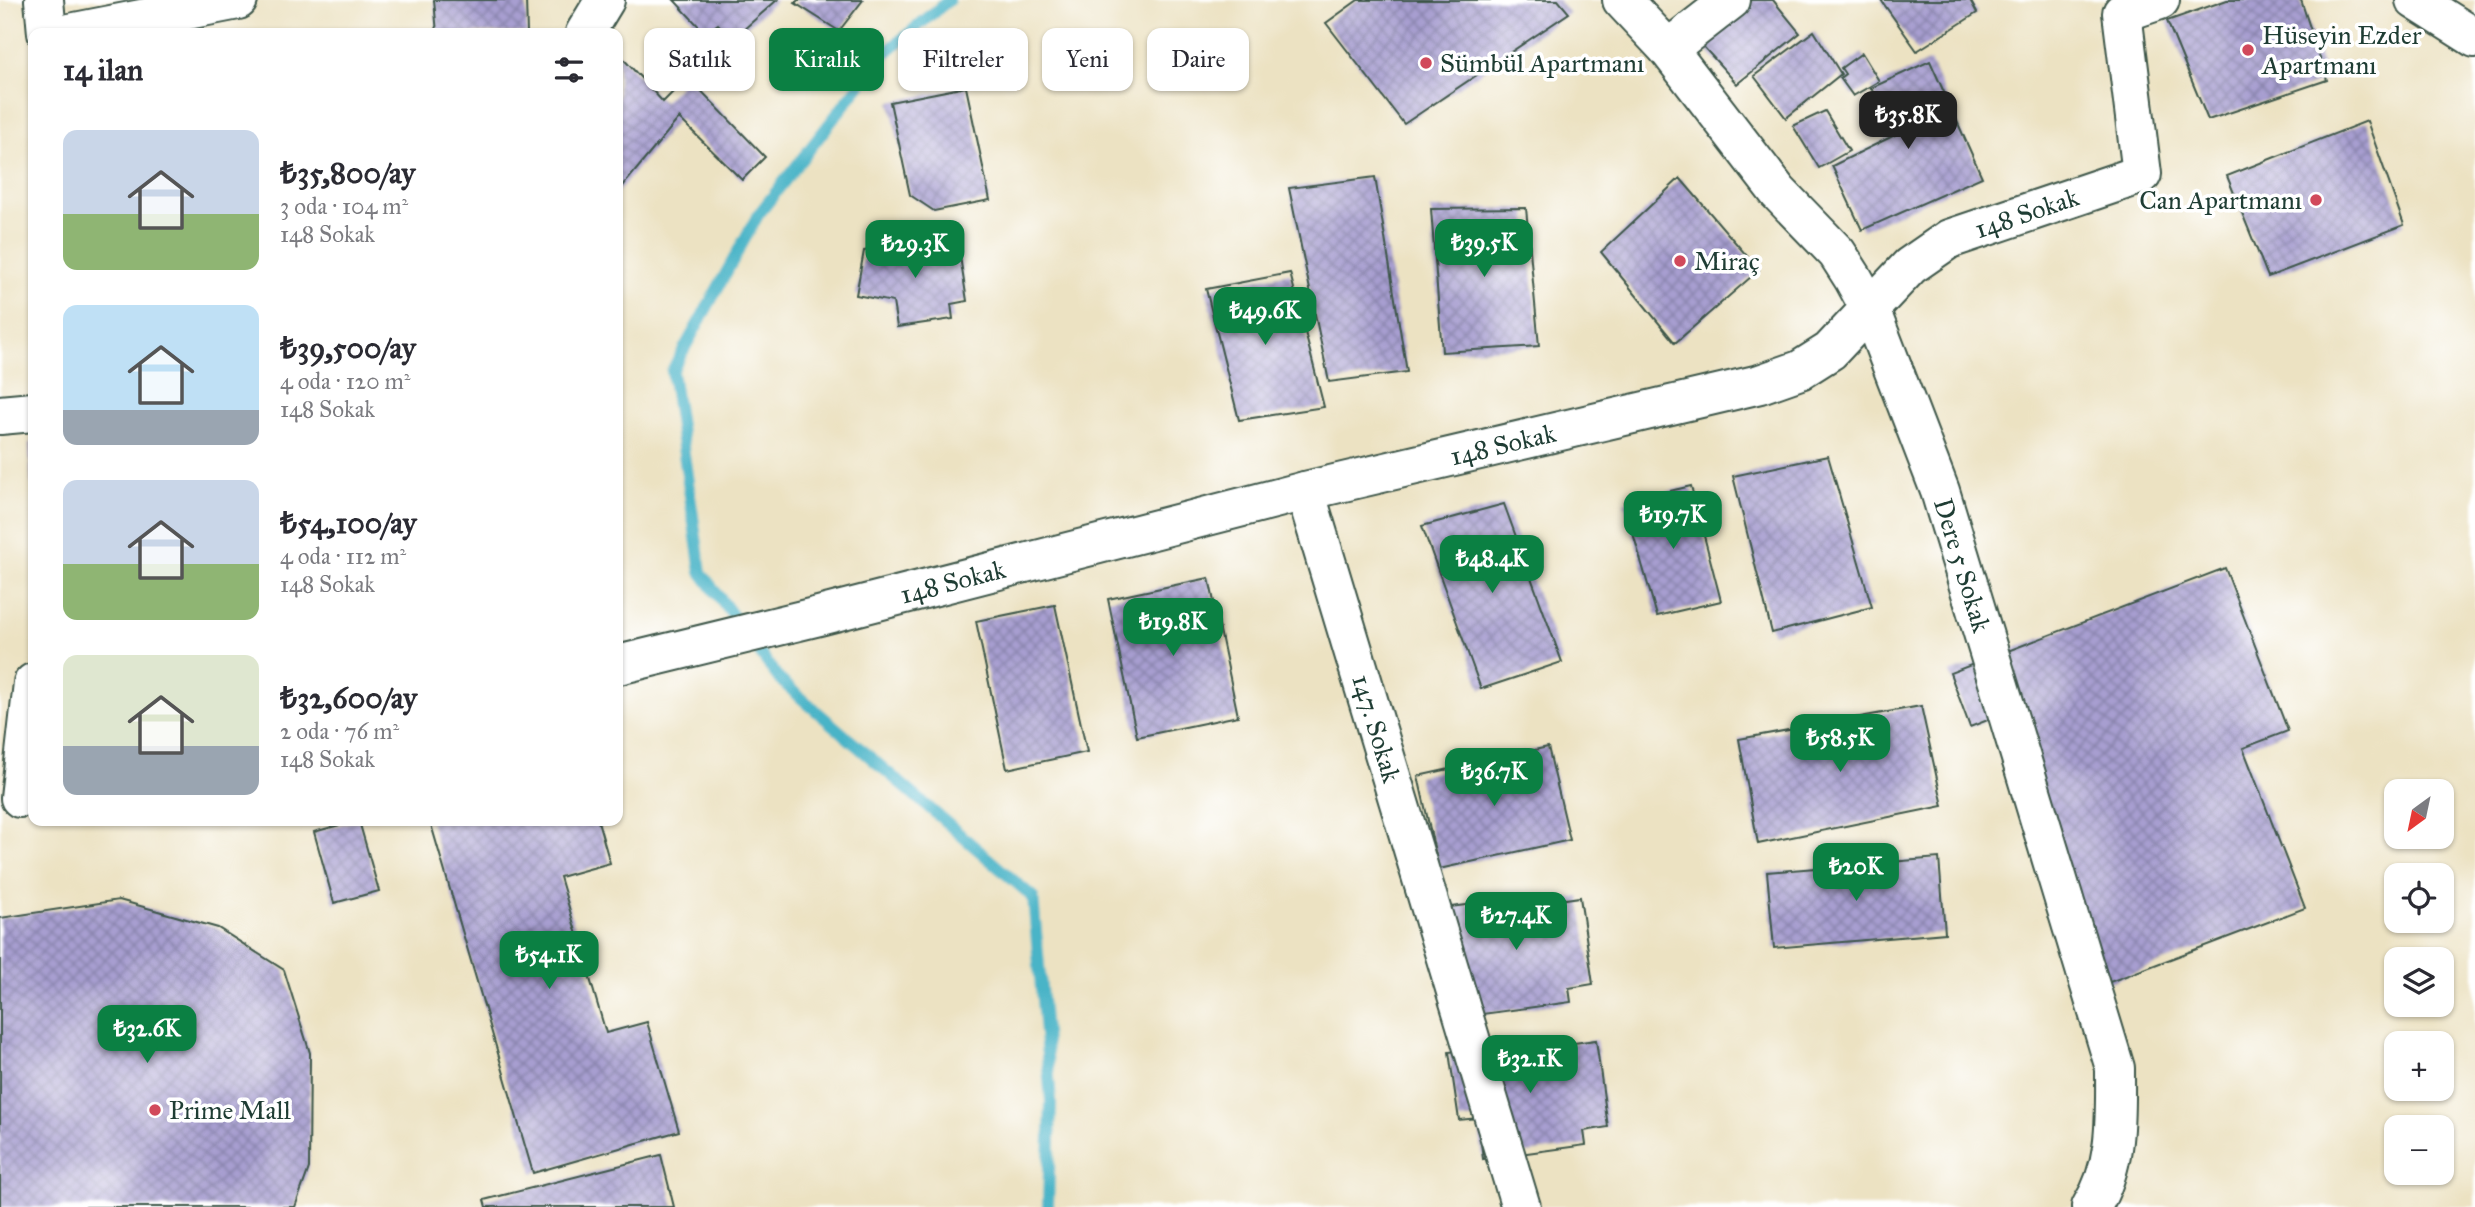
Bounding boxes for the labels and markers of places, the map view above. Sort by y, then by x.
place label: Hüseyin Ezder Apartmanı [2261,19,2422,81]
marker: Hüseyin Ezder Apartmanı [2240,42,2256,58]
place label: Sümbül Apartmanı [1440,47,1644,79]
marker: Sümbül Apartmanı [1418,55,1434,71]
pin: ₺35.8K [1851,92,1965,151]
place label: Can Apartmanı [2139,184,2302,216]
marker: Can Apartmanı [2308,192,2324,208]
pin: ₺39.5K [1427,219,1541,279]
pin: ₺29.3K [858,220,972,280]
place label: Miraç [1694,245,1760,277]
marker: Miraç [1672,253,1688,269]
pin: ₺49.6K [1208,288,1322,347]
pin: ₺19.7K [1616,491,1730,551]
pin: ₺48.4K [1435,536,1549,595]
pin: ₺19.8K [1116,598,1230,658]
pin: ₺58.5K [1783,714,1897,774]
pin: ₺36.7K [1437,748,1551,808]
pin: ₺20K [1815,844,1897,903]
pin: ₺27.4K [1459,892,1573,952]
pin: ₺54.1K [492,932,606,991]
pin: ₺32.6K [90,1006,204,1065]
pin: ₺32.1K [1473,1036,1587,1095]
place label: Prime Mall [169,1094,291,1126]
marker: Prime Mall [147,1102,163,1118]

